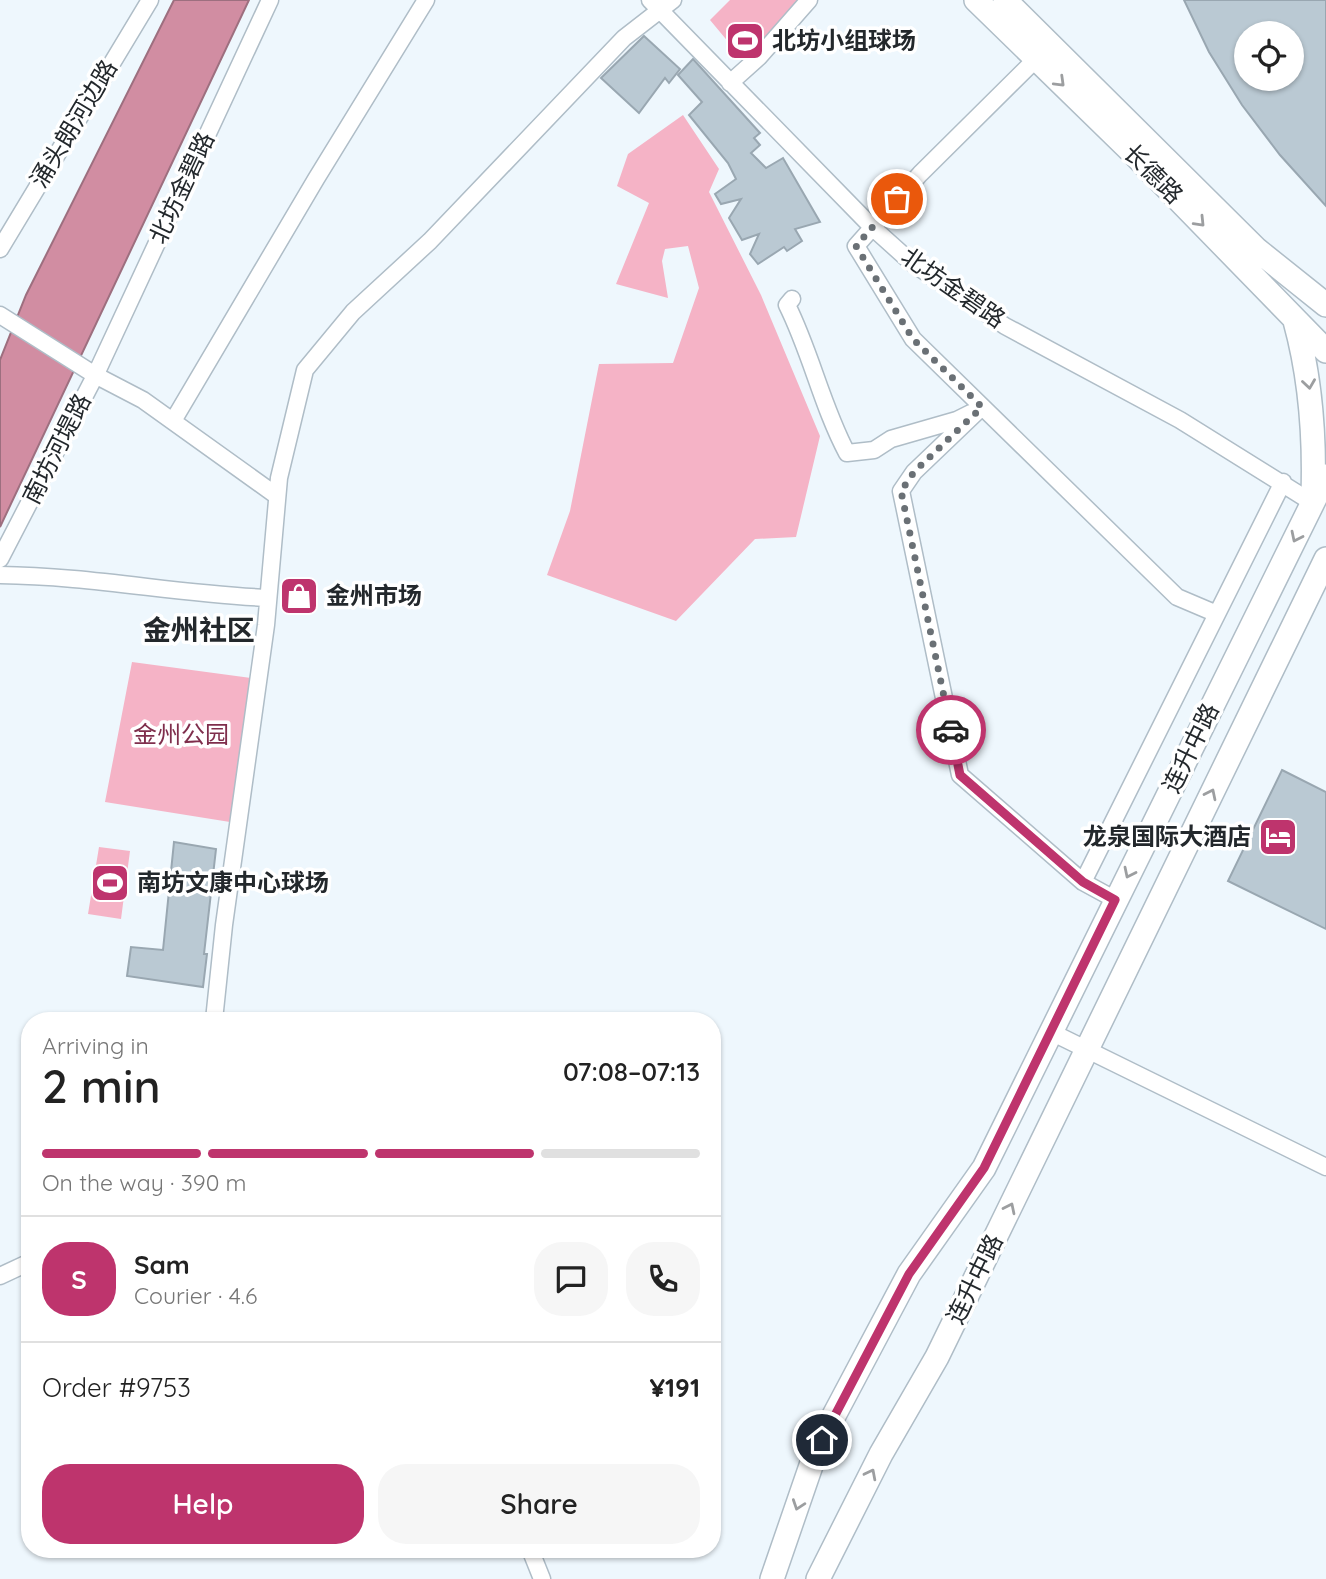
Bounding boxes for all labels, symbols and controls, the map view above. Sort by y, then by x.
sports icon: 北坊小组球场 [724,20,766,62]
map controls [1234,21,1304,91]
button: locate [1234,21,1304,91]
place label: 北坊小组球场 [772,25,916,55]
street label: 涌头朗河边路 [23,54,123,193]
one-way arrow [1052,74,1065,87]
street label: 北坊金碧路 [142,127,220,248]
street label: 长德路 [1118,137,1190,209]
pin [867,169,927,229]
icon: bag [878,180,916,218]
one-way arrow [1192,213,1205,226]
street label: 北坊金碧路 [896,240,1011,334]
one-way arrow [1301,378,1316,390]
street label: 南坊河堤路 [16,388,97,509]
one-way arrow [1290,530,1304,542]
shop icon: 金州市场 [278,575,320,617]
place label: 金州市场 [326,580,422,610]
district label: 金州社区 [143,612,255,647]
courier [916,695,986,765]
street label: 连升中路 [1156,698,1225,797]
icon: car [932,711,970,749]
park label: 金州公园 [133,719,229,749]
one-way arrow [1203,789,1217,801]
hotel icon: 龙泉国际大酒店 [1257,816,1299,858]
place label: 龙泉国际大酒店 [1083,821,1251,851]
sports icon: 南坊文康中心球场 [89,862,131,904]
one-way arrow [1124,866,1138,878]
place label: 南坊文康中心球场 [137,867,329,897]
text: Arriving in [42,1031,149,1060]
text: 07:08–07:13 [563,1055,700,1088]
text: 2 min [42,1057,161,1115]
text: On the way · 390 m [42,1168,247,1197]
one-way arrow [1001,1203,1015,1215]
street label: 连升中路 [940,1229,1009,1328]
button: chat [534,1242,608,1316]
button: phone [626,1242,700,1316]
text: Sam [134,1248,190,1281]
text: S [71,1263,87,1296]
text: Courier · 4.6 [134,1281,257,1310]
text: Order #9753 [42,1371,191,1404]
text: ¥191 [650,1371,700,1404]
pin [792,1410,852,1470]
icon: home [803,1421,841,1459]
button: Help [42,1464,364,1544]
button: Share [378,1464,700,1544]
one-way arrow [863,1469,876,1481]
one-way arrow [792,1498,806,1510]

